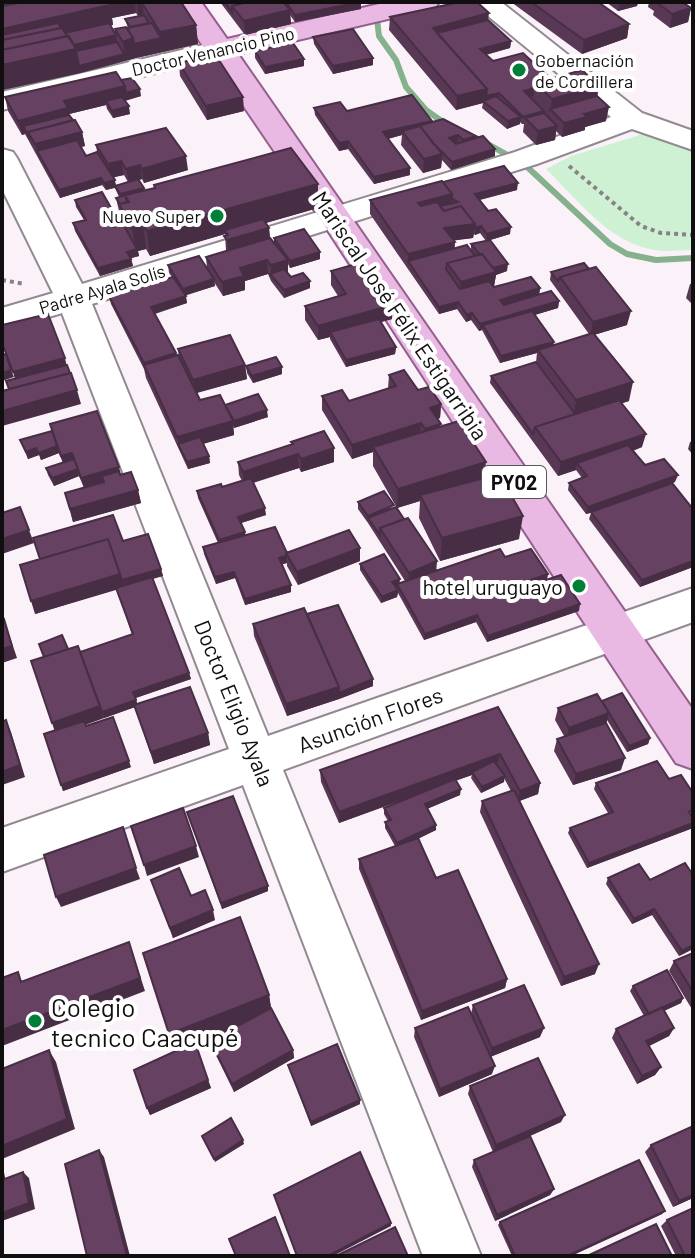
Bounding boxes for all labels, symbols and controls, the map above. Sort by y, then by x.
street label: Doctor Venancio Pino [129,22,297,80]
place label: Gobernación de Cordillera [535,49,634,92]
marker: Gobernación de Cordillera [510,61,528,79]
street label: Mariscal José Félix Estigarribia [308,186,494,444]
place label: Nuevo Super [102,205,201,227]
marker: Nuevo Super [208,207,226,225]
street label: Padre Ayala Solís [36,259,168,319]
road number: PY02 [482,466,546,498]
place label: hotel uruguayo [423,573,563,599]
marker: hotel uruguayo [570,577,588,595]
street label: Doctor Eligio Ayala [190,616,280,790]
street label: Asunción Flores [294,681,446,757]
place label: Colegio tecnico Caacupé [51,991,239,1052]
marker: Colegio tecnico Caacupé [26,1012,44,1030]

